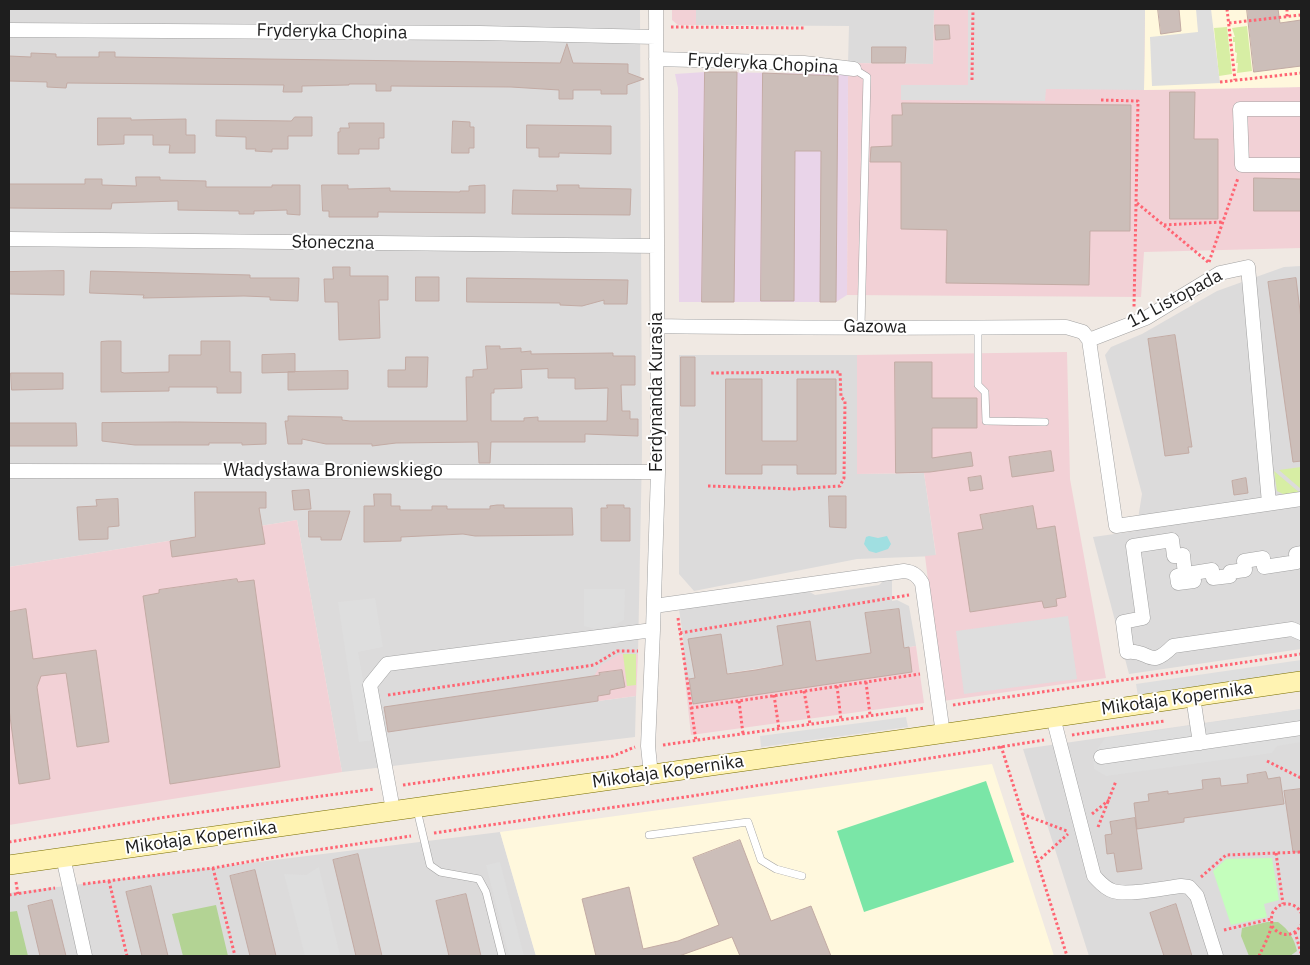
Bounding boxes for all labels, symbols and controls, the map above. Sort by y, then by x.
street label: Fryderyka Chopina [256,20,408,44]
street label: Fryderyka Chopina [687,49,839,79]
street label: Słoneczna [291,231,375,255]
street label: 11 Listopada [1124,265,1226,333]
street label: Ferdynanda Kurasia [646,312,668,472]
street label: Gazowa [843,316,907,338]
street label: Władysława Broniewskiego [223,460,443,482]
street label: Mikołaja Kopernika [1100,678,1254,720]
street label: Mikołaja Kopernika [591,751,745,793]
street label: Mikołaja Kopernika [124,817,278,859]

